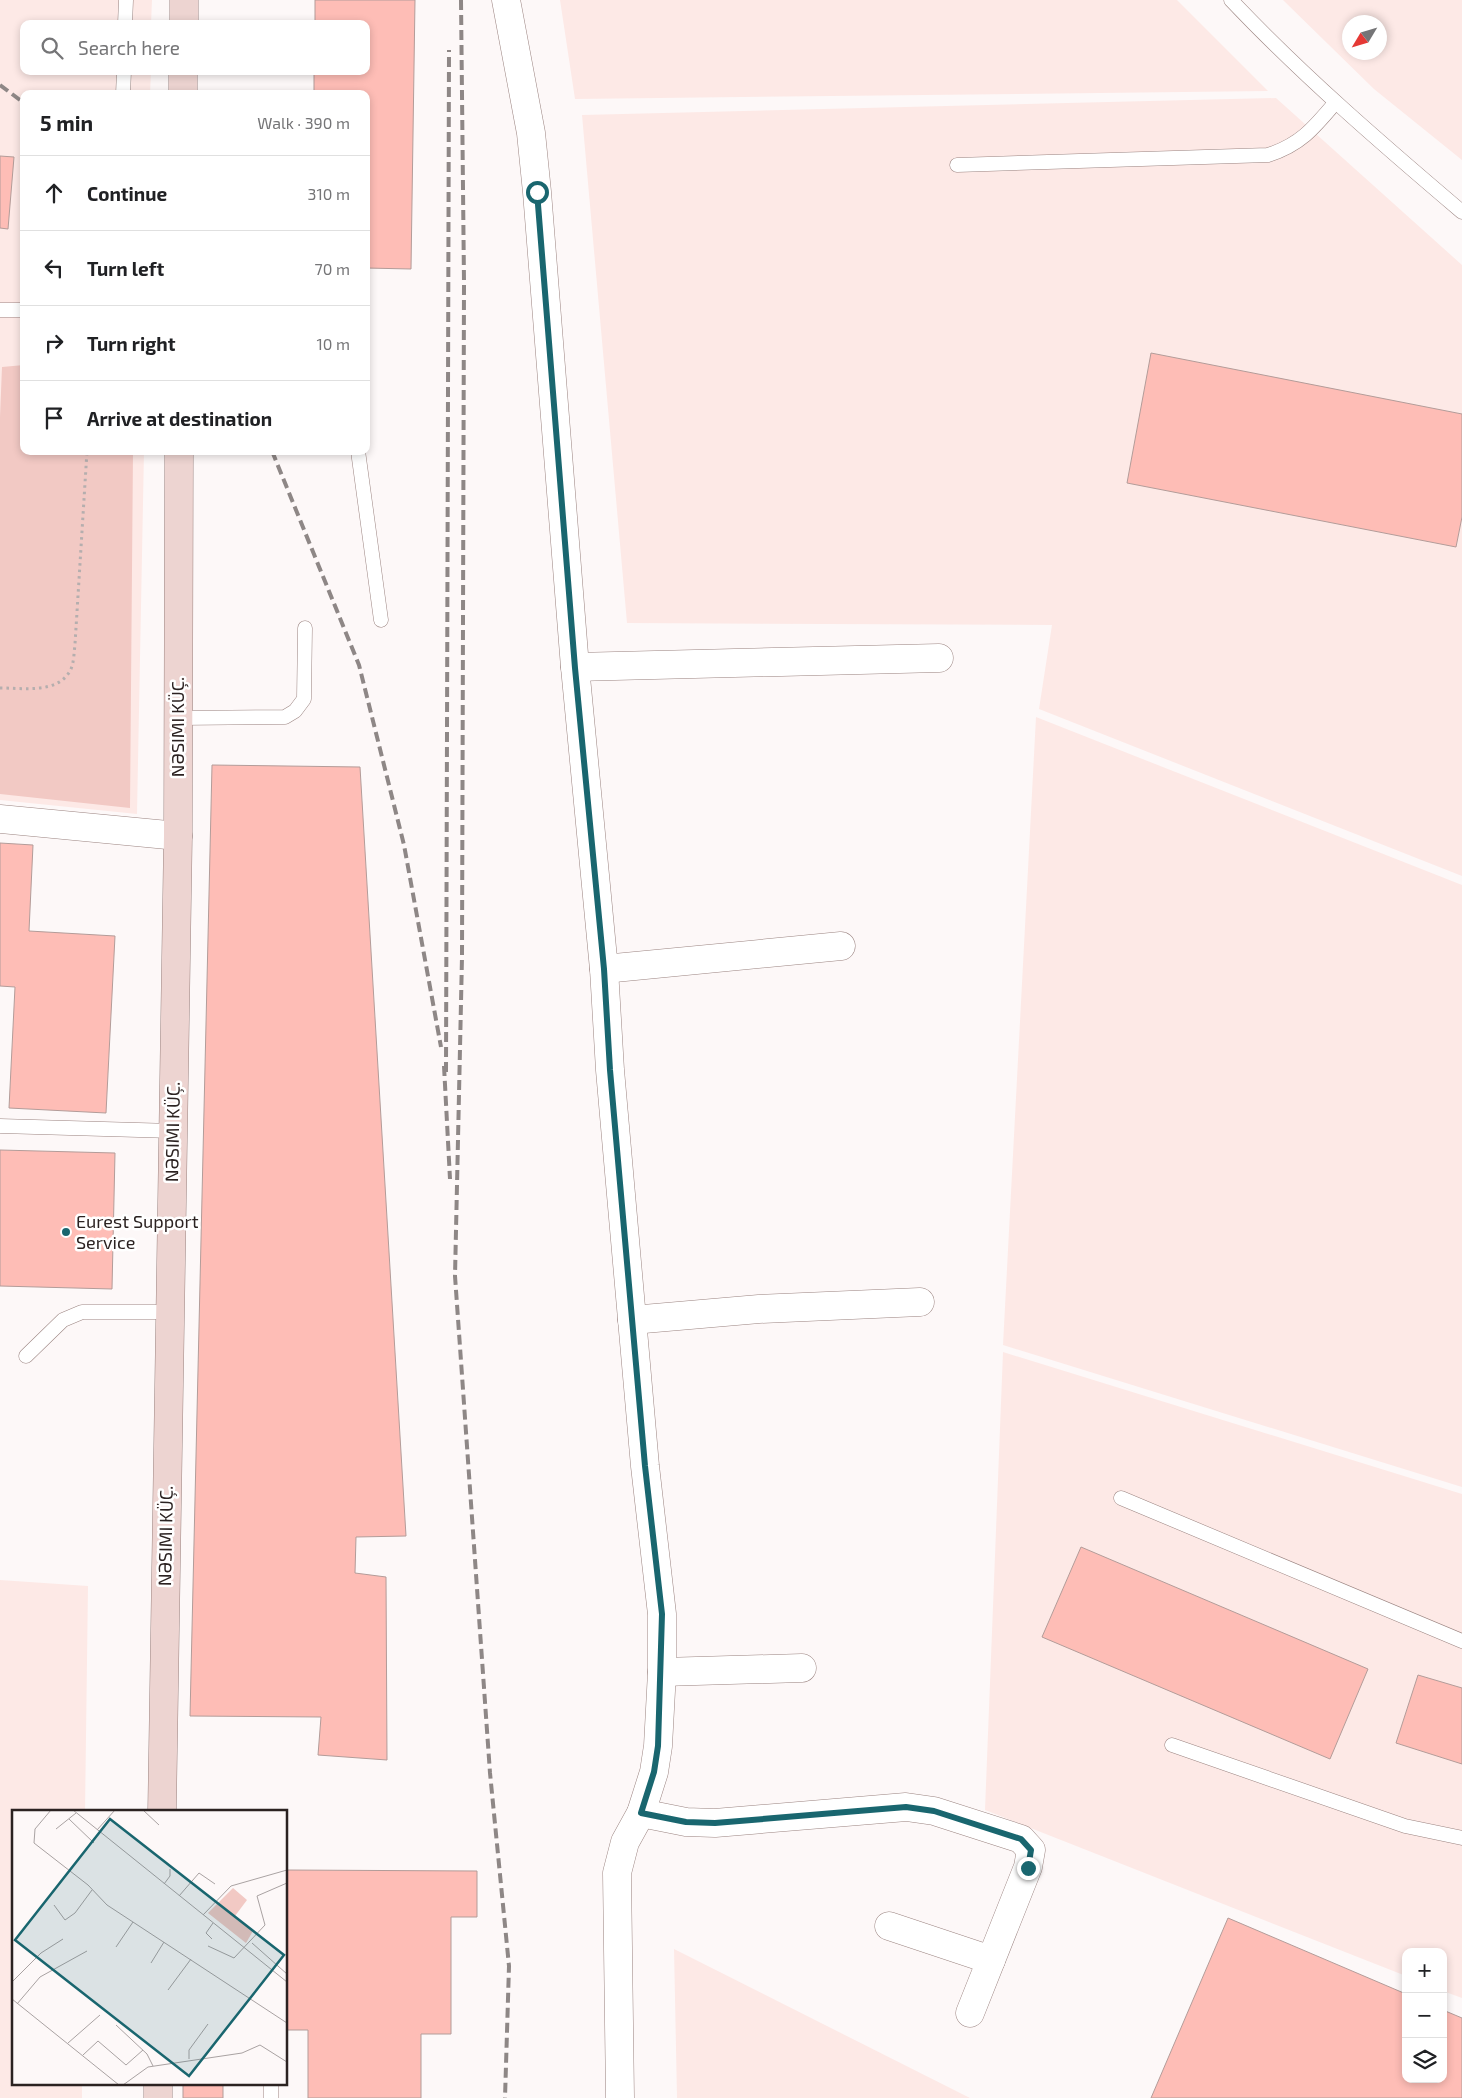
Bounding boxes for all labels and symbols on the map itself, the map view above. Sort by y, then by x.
north arrow [1342,15,1387,60]
route start [526,181,549,204]
street label: NƏSIMI KÜÇ. [166,677,189,777]
street label: NƏSIMI KÜÇ. [160,1082,185,1182]
place label: Eurest Support Service [76,1210,199,1253]
marker: Eurest Support Service [60,1226,72,1238]
street label: NƏSIMI KÜÇ. [153,1486,178,1586]
inset map [12,1810,288,2086]
route end [1017,1857,1040,1880]

